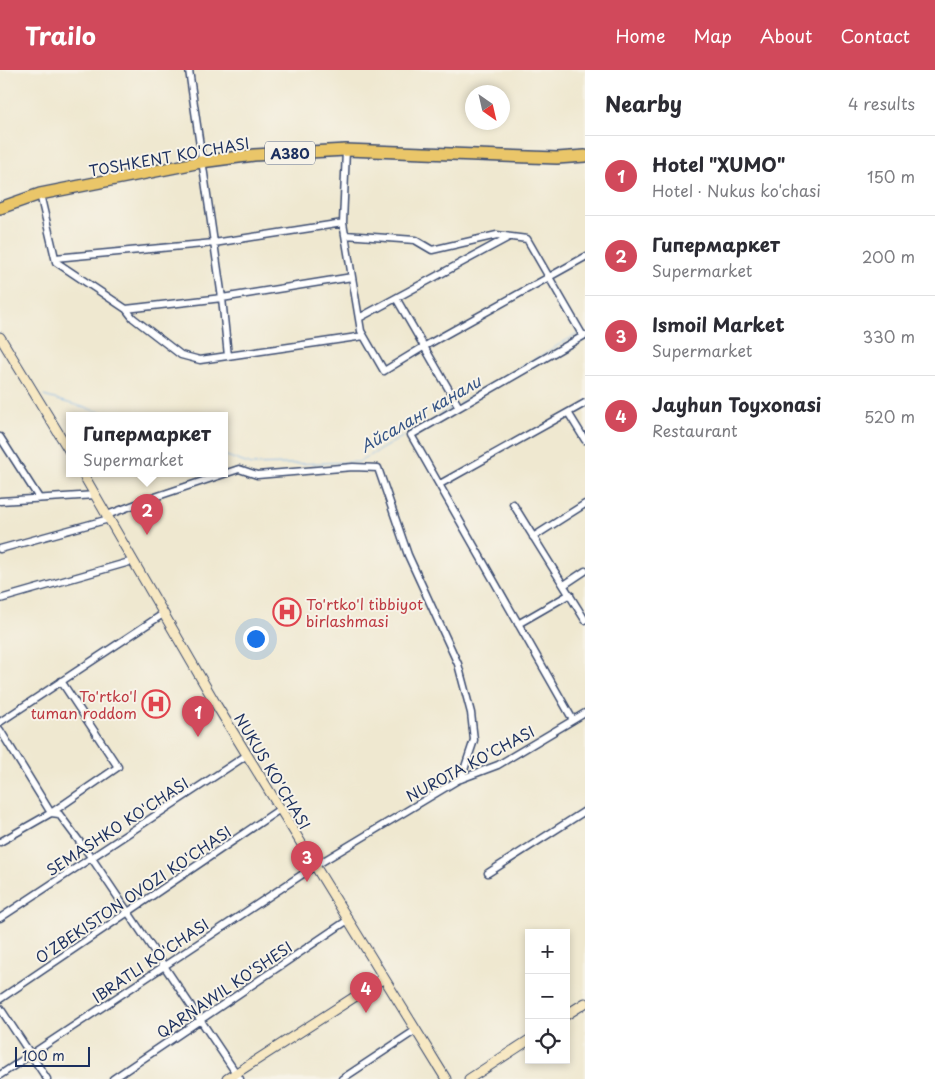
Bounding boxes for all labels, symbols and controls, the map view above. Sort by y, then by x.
text: Trailo [25,17,96,53]
text: Home [615,22,665,49]
text: Map [693,22,732,49]
text: About [760,22,812,49]
text: Contact [840,22,910,49]
north arrow [465,85,510,130]
text: Nearby [605,87,682,119]
text: 4 results [848,91,915,115]
street label: TOSHKENT KO'CHASI [87,131,251,181]
road number: A380 [265,142,315,165]
text: Hotel "XUMO" [652,150,785,178]
text: 1 [617,164,625,188]
text: 150 m [867,164,915,188]
text: Hotel · Nukus ko'chasi [652,178,821,202]
text: Гипермаркет [652,230,780,258]
text: 2 [615,244,627,268]
text: 200 m [862,244,915,268]
text: Supermarket [652,258,752,282]
text: Ismoil Market [652,310,785,338]
text: 3 [616,324,626,348]
text: 330 m [862,324,915,348]
text: Supermarket [652,338,752,362]
water label: Айсаланг канали [355,368,486,457]
text: Jayhun Toyxonasi [652,390,821,418]
text: 4 [616,404,626,428]
text: 520 m [864,404,915,428]
popup [66,412,228,477]
text: Restaurant [652,418,738,442]
text: Гипермаркет [83,419,211,447]
text: Supermarket [83,447,184,471]
pin: 2 [131,494,163,535]
place label: To'rtko'l tibbiyot birlashmasi [306,592,423,632]
hospital icon: To'rtko'l tibbiyot birlashmasi [272,597,302,627]
your location [243,626,269,652]
place label: To'rtko'l tuman roddom [31,684,137,724]
hospital icon: To'rtko'l tuman roddom [141,689,171,719]
pin: 1 [182,696,214,737]
street label: NUKUS KO'CHASI [229,709,317,833]
street label: NUROTA KO'CHASI [401,719,539,807]
street label: SEMASHKO KO'CHASI [41,771,193,881]
street label: O'ZBEKISTON OVOZI KO'CHASI [30,820,236,968]
pin: 3 [291,841,323,882]
street label: IBRATLI KO'CHASI [87,912,213,1008]
map controls [525,929,570,1064]
button: + [525,929,570,974]
street label: QARNAWIL KO'SHESI [151,935,297,1043]
pin: 4 [350,972,382,1013]
button: − [525,974,570,1019]
button: locate [525,1019,570,1064]
scale bar [15,1044,90,1067]
text: 100 m [22,1045,65,1066]

